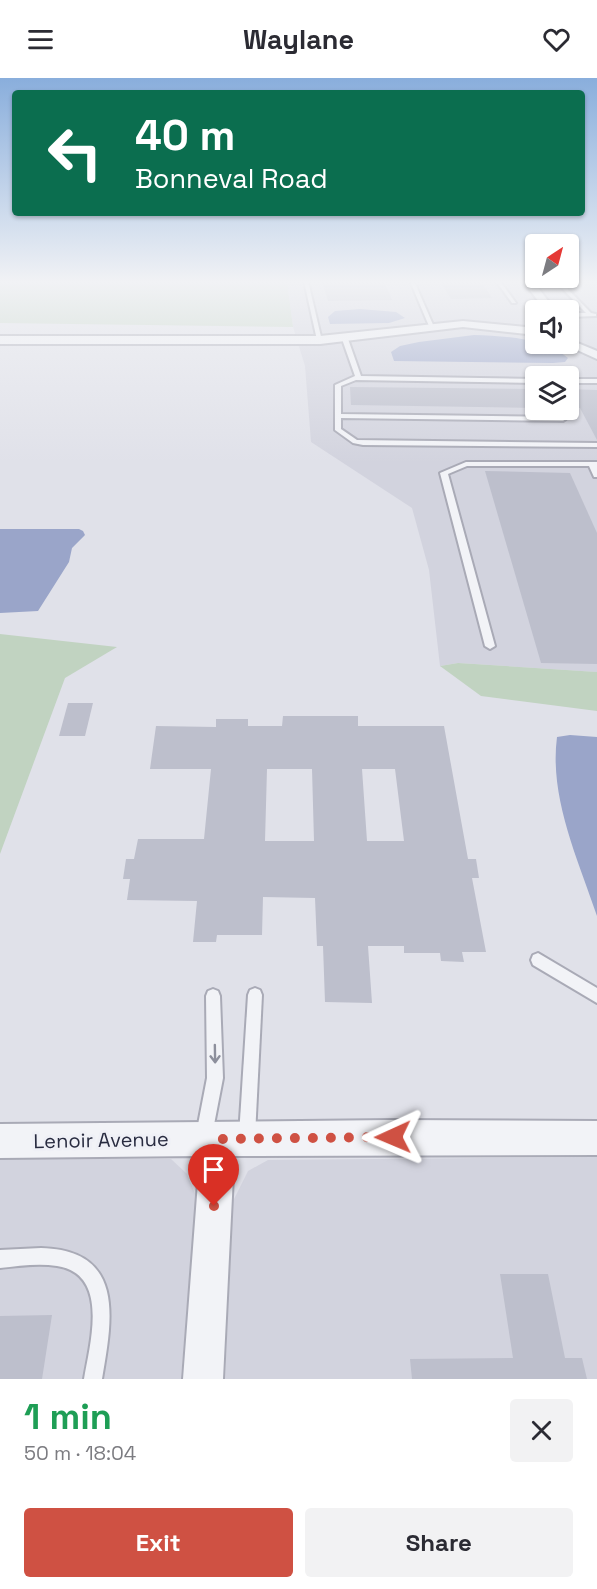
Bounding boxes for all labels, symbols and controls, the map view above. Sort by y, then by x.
text: Waylane [243,22,354,57]
icon: menu [24,23,57,56]
icon: heart [540,23,573,56]
text: 40 m [135,109,235,162]
icon: left [36,114,114,192]
text: Bonneval Road [135,161,328,196]
north arrow [525,234,579,288]
map controls [525,234,579,420]
button: sound [525,300,579,354]
button: layers [525,366,579,420]
one-way arrow [209,1044,220,1064]
position arrow [361,1105,425,1169]
street label: Lenoir Avenue [33,1126,169,1154]
pin [188,1144,239,1206]
icon: arrive [197,1153,230,1186]
text: 1 min [24,1394,112,1440]
button: close [510,1399,573,1462]
text: 50 m · 18:04 [24,1440,136,1466]
button: Exit [24,1508,293,1577]
button: Share [305,1508,573,1577]

